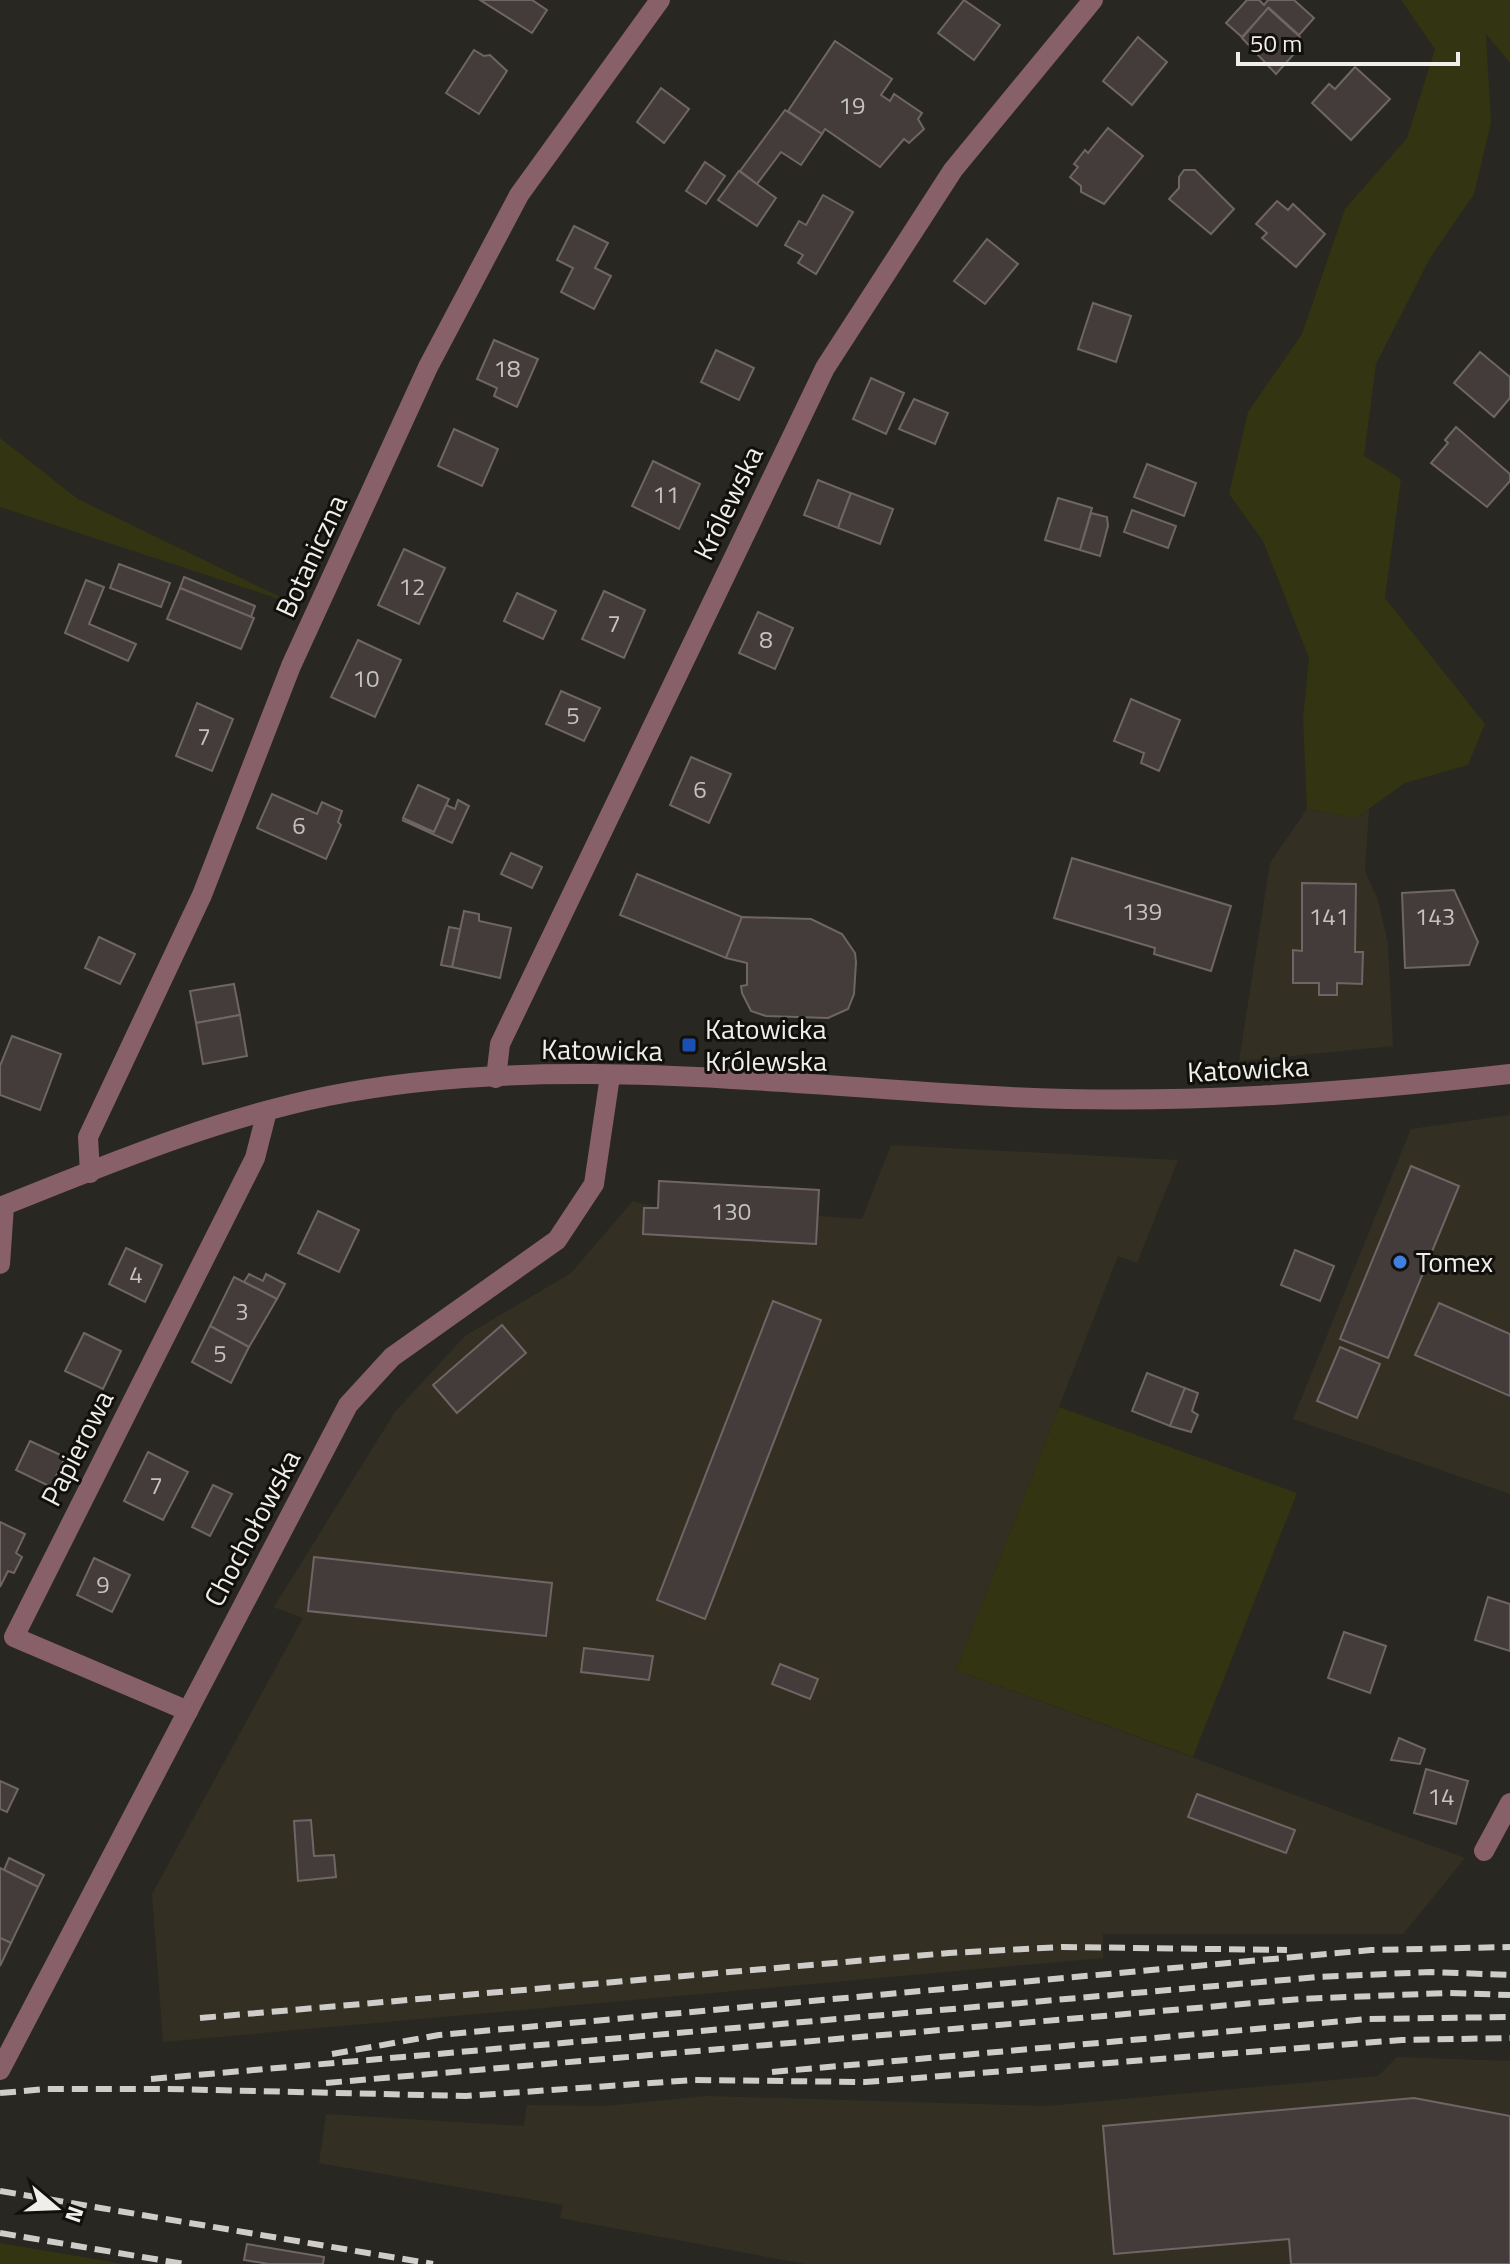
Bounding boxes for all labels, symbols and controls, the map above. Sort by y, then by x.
scale bar [1238,16,1458,66]
text: 50 m [1250,25,1302,61]
house number: 19 [839,87,865,123]
house number: 18 [494,350,520,386]
street label: Królewska [681,438,774,567]
house number: 11 [653,476,679,512]
street label: Botaniczna [263,487,358,624]
house number: 12 [399,568,425,604]
house number: 7 [607,605,621,641]
house number: 8 [759,621,773,657]
house number: 10 [353,660,379,696]
house number: 5 [566,697,580,733]
house number: 7 [197,718,211,754]
house number: 6 [693,771,707,807]
house number: 6 [292,807,306,843]
house number: 139 [1122,893,1162,929]
house number: 141 [1309,898,1349,934]
house number: 143 [1415,898,1455,934]
place label: Katowicka Królewska [705,1007,827,1082]
street label: Katowicka [541,1027,663,1072]
marker: Katowicka Królewska [680,1036,698,1054]
street label: Katowicka [1186,1044,1310,1093]
house number: 130 [711,1193,751,1229]
place label: Tomex [1416,1240,1493,1283]
marker: Tomex [1391,1253,1409,1271]
house number: 4 [129,1256,143,1292]
house number: 3 [235,1293,249,1329]
house number: 5 [213,1335,227,1371]
street label: Papierowa [29,1382,124,1513]
street label: Chochołowska [192,1442,311,1614]
house number: 7 [149,1467,163,1503]
house number: 9 [96,1566,110,1602]
house number: 14 [1428,1778,1454,1814]
north arrow [16,2168,96,2248]
text: N [56,2202,93,2227]

